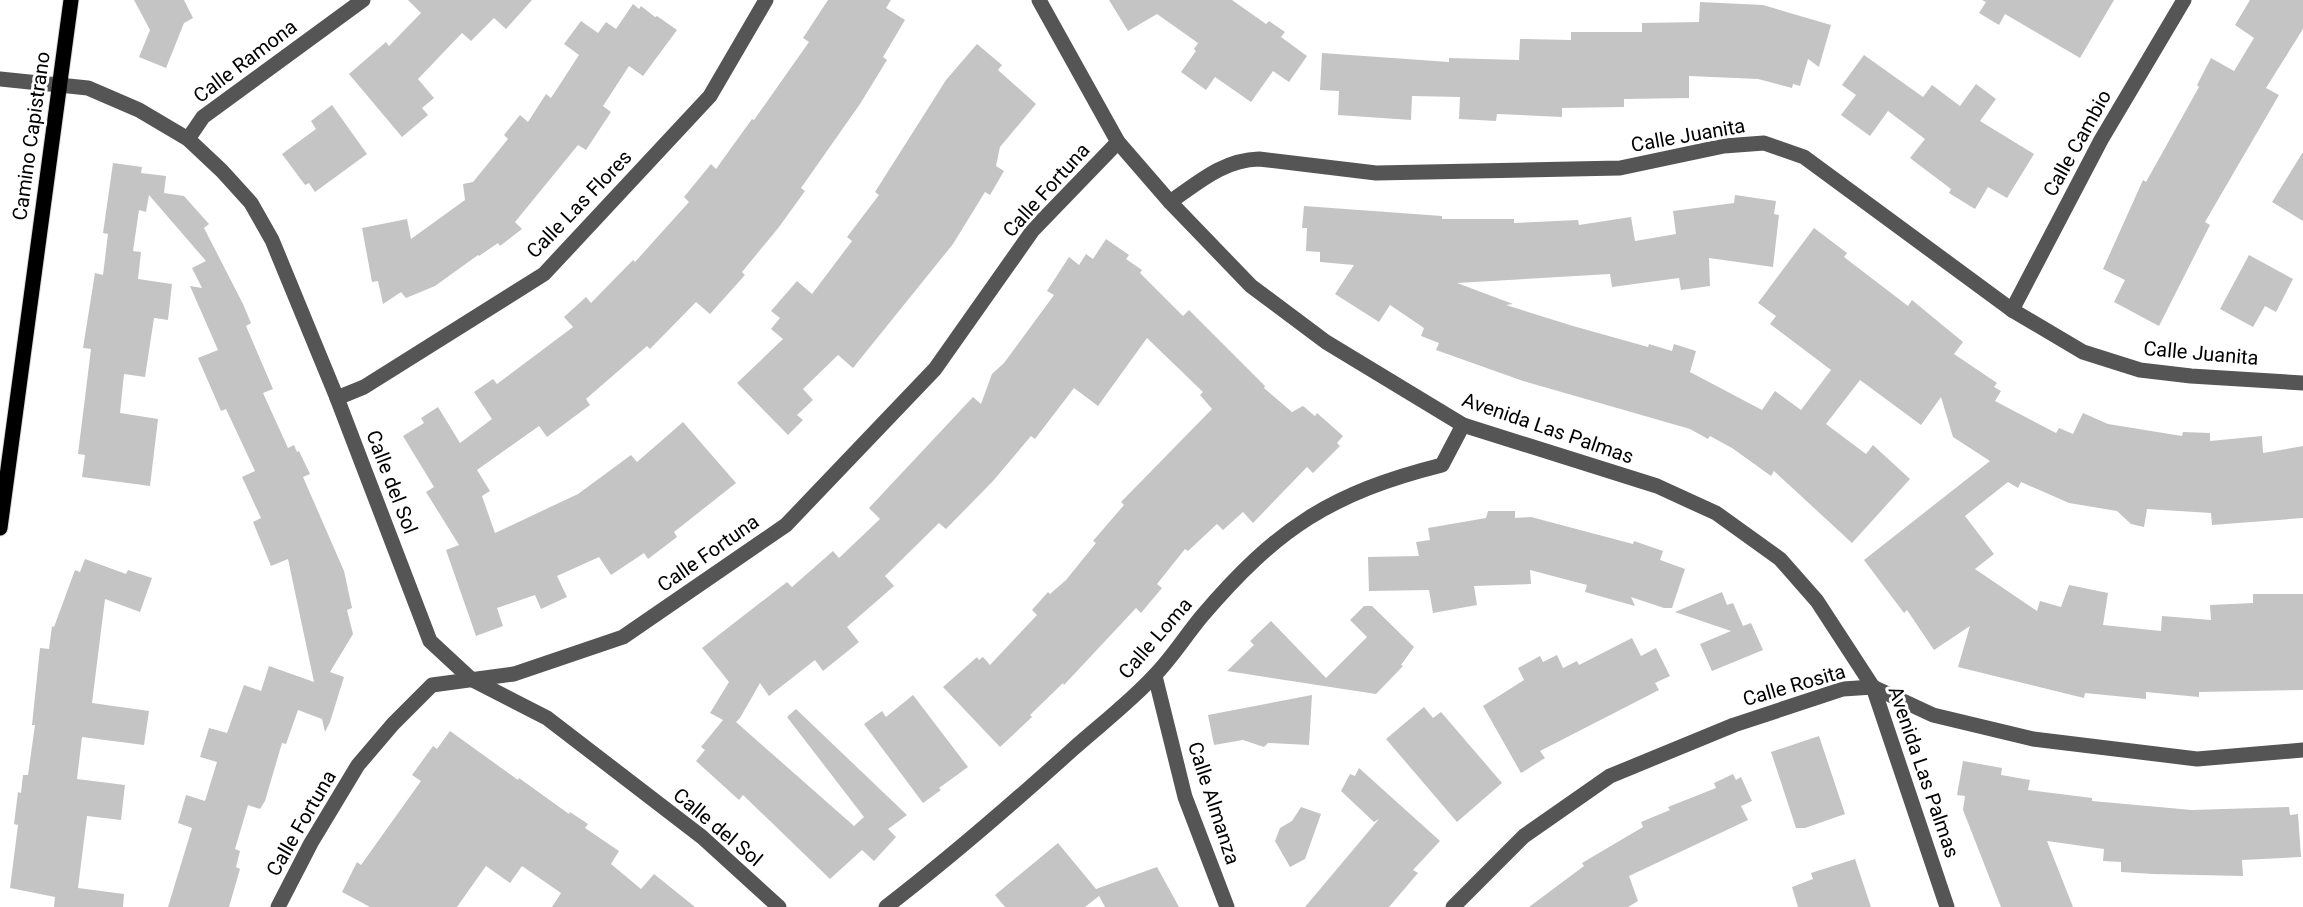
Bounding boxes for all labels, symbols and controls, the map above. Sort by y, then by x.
street label: Calle Ramona [189,14,301,108]
street label: Camino Capistrano [7,50,55,222]
street label: Calle Cambio [2038,86,2116,200]
street label: Calle Juanita [1629,113,1747,157]
street label: Calle Fortuna [998,138,1094,242]
street label: Calle Las Flores [521,145,637,263]
street label: Calle Juanita [2142,336,2260,370]
street label: Avenida Las Palmas [1459,387,1637,469]
street label: Calle del Sol [361,427,423,537]
street label: Calle Fortuna [653,509,763,597]
street label: Calle Loma [1113,592,1197,684]
street label: Calle Rosita [1740,659,1848,711]
street label: Avenida Las Palmas [1883,683,1965,861]
street label: Calle Almanza [1183,739,1245,867]
street label: Calle Fortuna [261,766,341,880]
street label: Calle del Sol [669,783,767,871]

